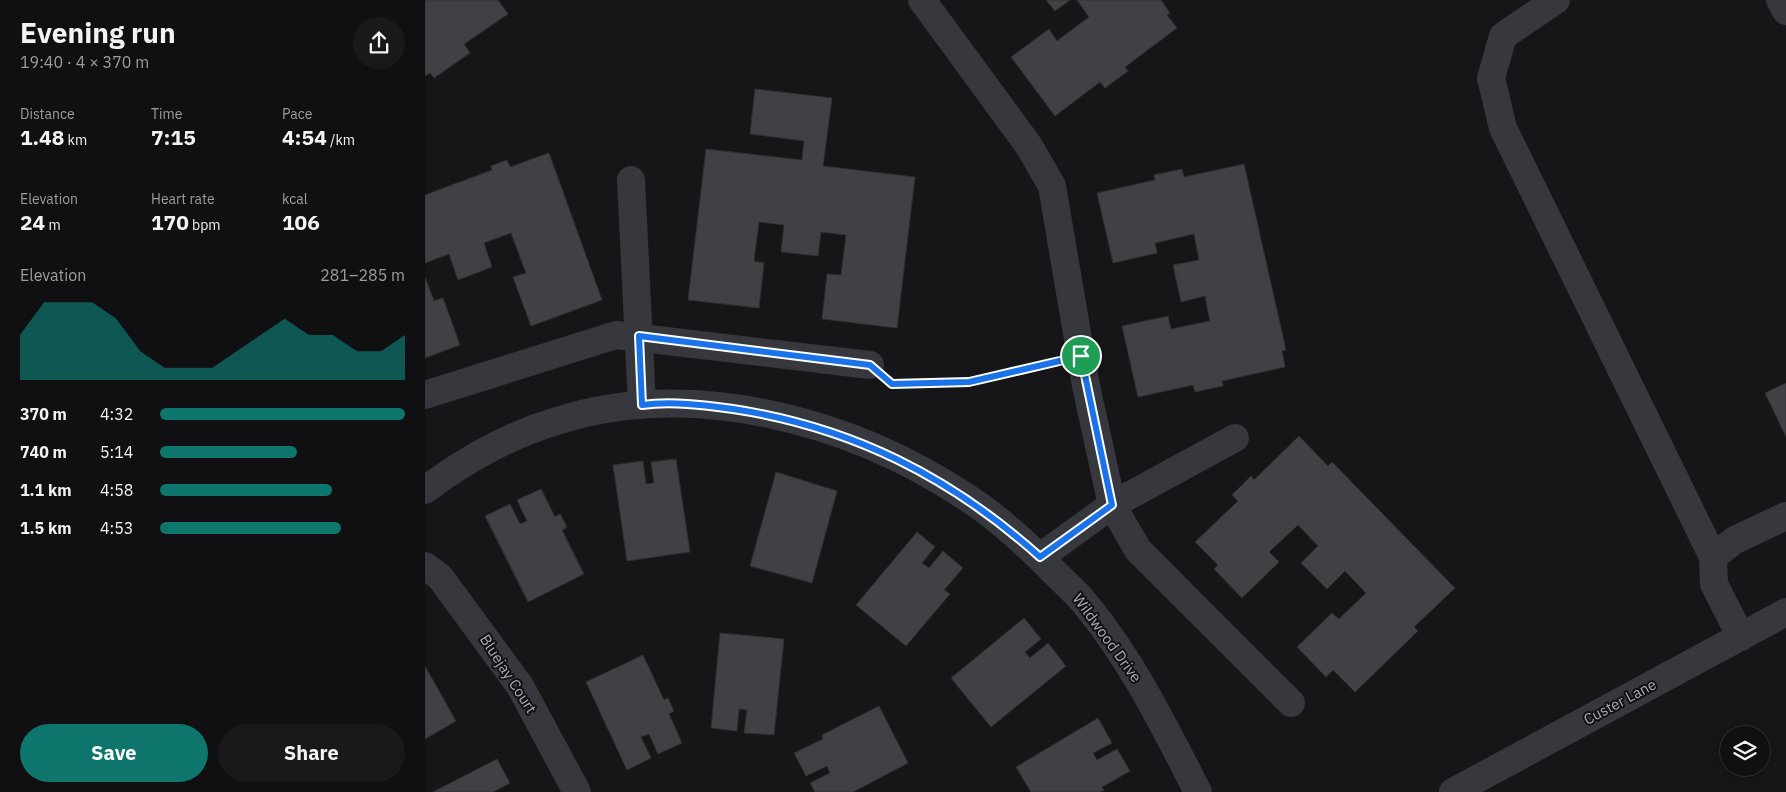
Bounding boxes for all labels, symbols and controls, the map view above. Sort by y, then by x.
text: Evening run [20,14,176,51]
button: share [353,17,405,69]
text: 19:40 · 4 × 370 m [20,52,149,72]
text: Distance [20,105,75,123]
text: Time [151,105,182,123]
text: Pace [282,105,312,123]
text: 1.48 [20,123,64,151]
text: 7:15 [151,123,196,151]
text: 4:54 [282,123,327,151]
text: km [64,131,87,149]
text: /km [327,131,355,149]
text: Elevation [20,190,78,208]
text: Heart rate [151,190,215,208]
text: kcal [282,190,307,208]
text: 24 [20,208,45,236]
text: 170 [151,208,189,236]
text: 106 [282,208,320,236]
text: m [45,216,61,234]
text: bpm [189,216,221,234]
text: Elevation [20,265,86,285]
text: 281–285 m [320,265,405,285]
pin [1060,335,1102,377]
icon: arrive [1067,342,1095,370]
text: 370 m [20,404,67,424]
text: 4:32 [100,404,133,424]
text: 740 m [20,442,67,462]
text: 5:14 [100,442,133,462]
text: 1.1 km [20,480,71,500]
text: 4:58 [100,480,133,500]
text: 1.5 km [20,518,71,538]
text: 4:53 [100,518,133,538]
street label: Wildwood Drive [1069,590,1146,686]
street label: Bluejay Court [476,631,541,717]
street label: Custer Lane [1580,674,1659,729]
button: Save [20,724,208,782]
button: Share [218,724,405,782]
map controls [1720,726,1770,776]
button: layers [1720,726,1770,776]

